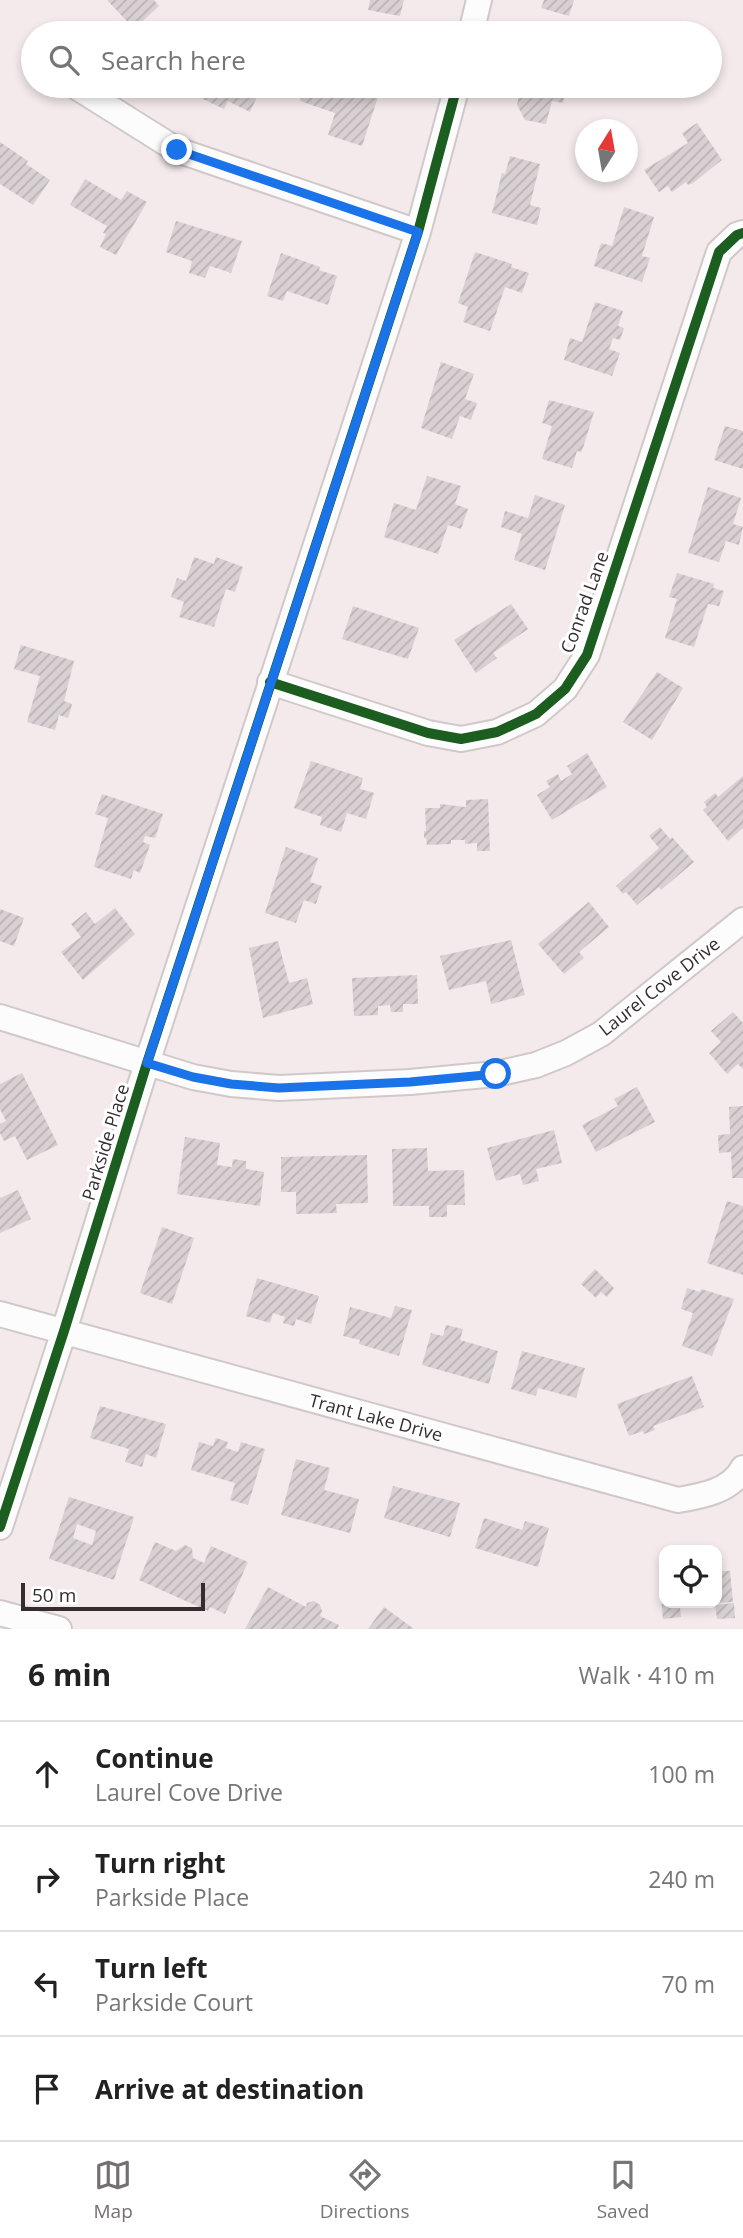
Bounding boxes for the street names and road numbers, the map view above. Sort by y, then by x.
street label: Conrad Lane [554,548,614,656]
street label: Laurel Cove Drive [594,931,724,1041]
street label: Parkside Place [76,1081,134,1203]
street label: Trant Lake Drive [307,1388,445,1446]

